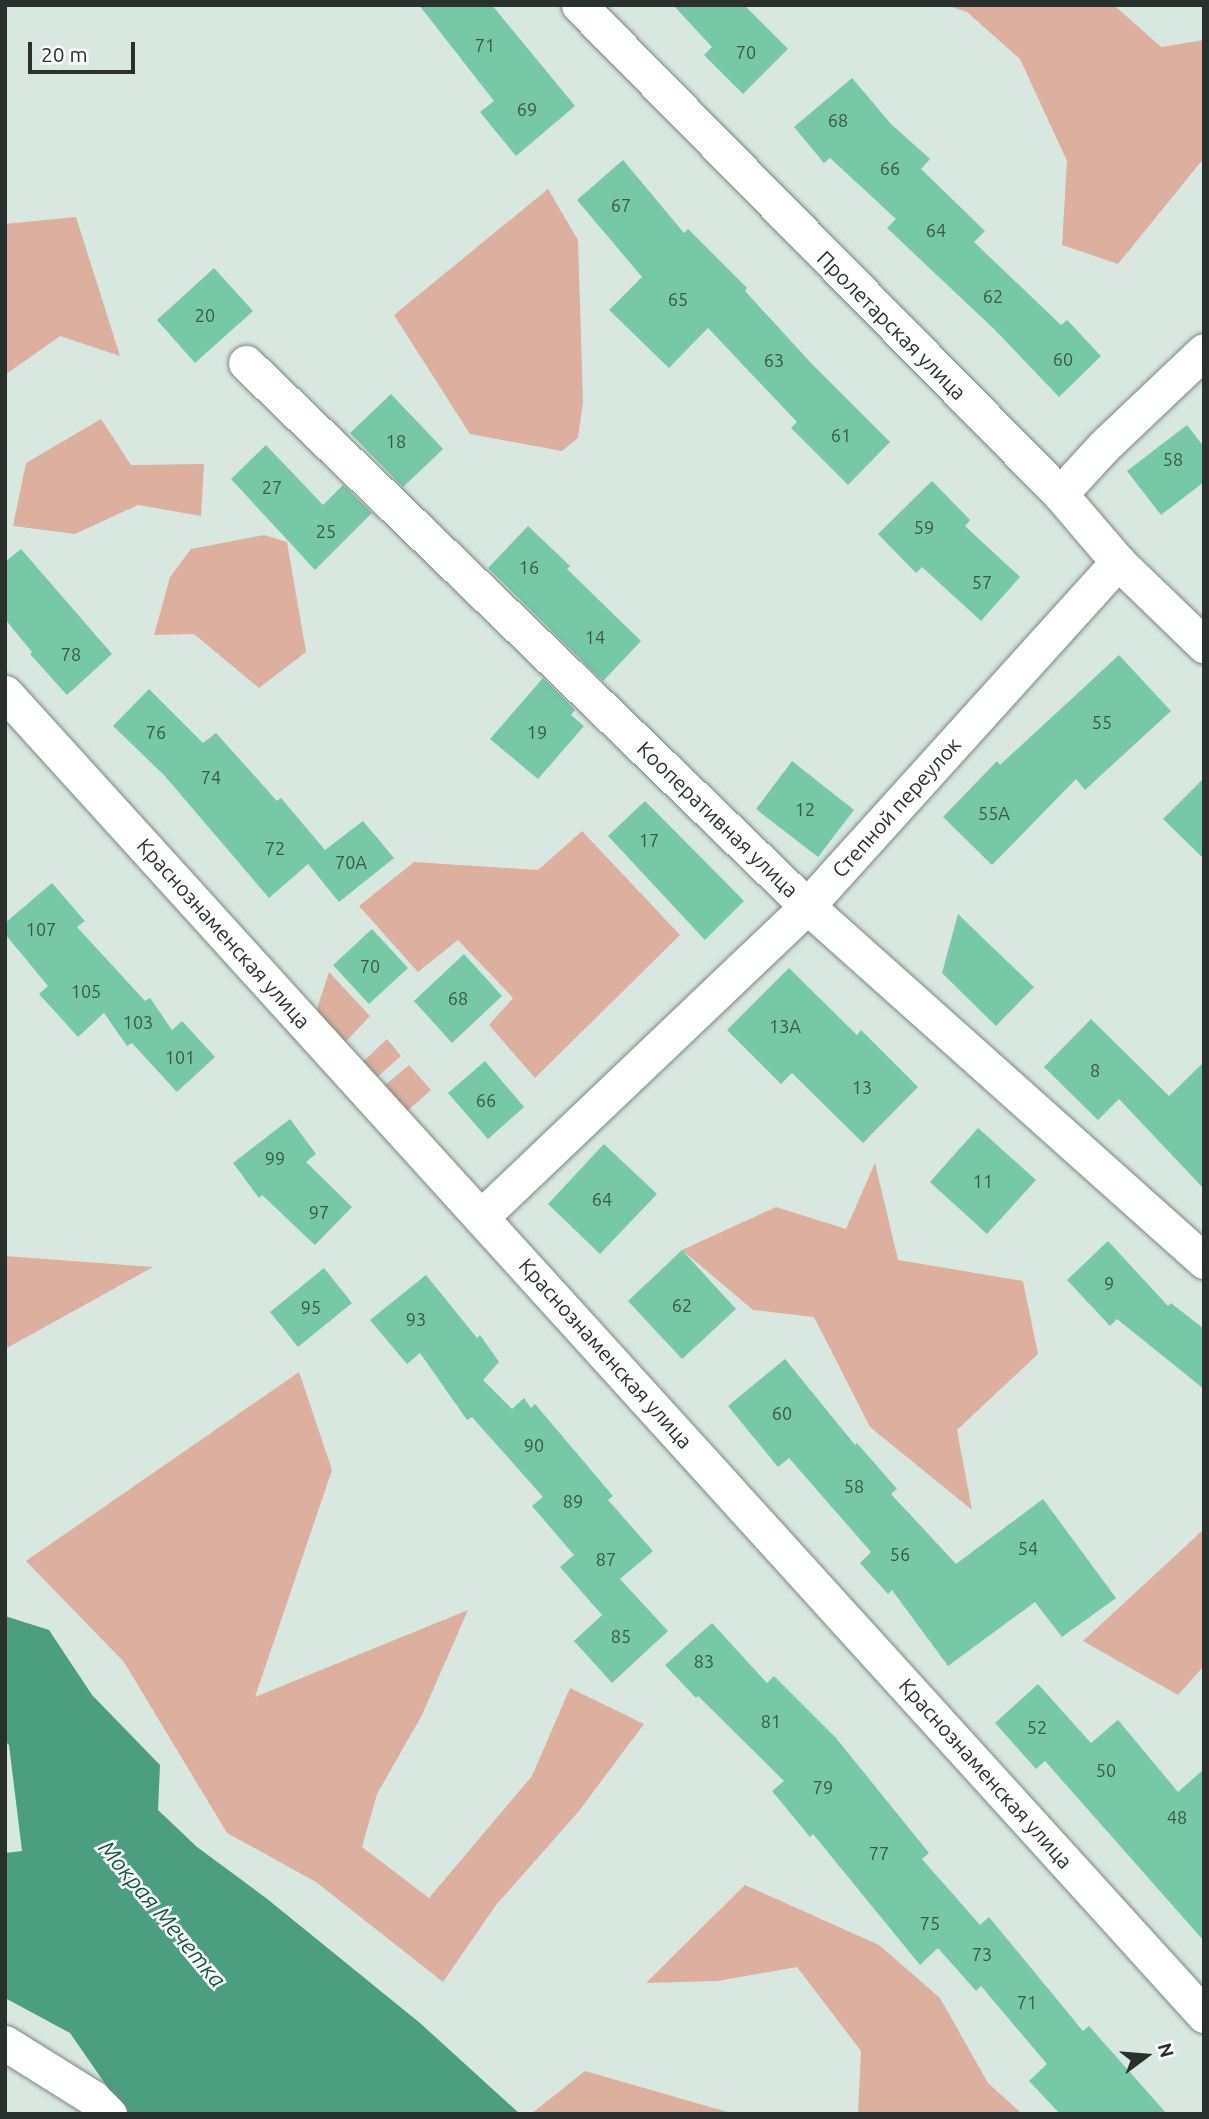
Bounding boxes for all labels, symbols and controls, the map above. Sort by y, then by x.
scale bar [32,28,138,72]
house number: 71 [475,34,495,56]
house number: 70 [736,41,756,63]
text: 20 m [41,42,88,66]
house number: 69 [517,98,537,120]
house number: 68 [828,109,848,131]
house number: 66 [880,157,900,179]
house number: 67 [611,194,631,216]
house number: 64 [926,219,946,241]
street label: Пролетарская улица [812,245,972,405]
house number: 62 [983,285,1003,307]
house number: 65 [668,288,688,310]
house number: 20 [195,304,215,326]
house number: 60 [1053,348,1073,370]
house number: 63 [764,349,784,371]
house number: 61 [831,424,851,446]
house number: 18 [386,430,406,452]
house number: 58 [1163,448,1183,470]
house number: 27 [262,476,282,498]
house number: 59 [914,516,934,538]
house number: 25 [316,520,336,542]
house number: 16 [519,556,539,578]
house number: 57 [972,571,992,593]
house number: 14 [585,626,605,648]
house number: 78 [61,643,81,665]
house number: 55 [1092,711,1112,733]
house number: 76 [146,721,166,743]
house number: 19 [527,721,547,743]
street label: Степной переулок [826,732,966,882]
street label: Кооперативная улица [632,736,804,902]
house number: 74 [201,766,221,788]
house number: 12 [795,798,815,820]
house number: 55А [978,802,1010,824]
house number: 17 [639,829,659,851]
street label: Краснознаменская улица [132,833,316,1033]
house number: 72 [265,837,285,859]
house number: 70А [335,851,367,873]
house number: 107 [26,918,56,940]
house number: 70 [360,955,380,977]
house number: 105 [71,980,101,1002]
house number: 68 [448,987,468,1009]
house number: 103 [123,1011,153,1033]
house number: 13А [769,1015,801,1037]
house number: 101 [165,1046,195,1068]
house number: 8 [1090,1059,1100,1081]
house number: 13 [852,1076,872,1098]
house number: 66 [476,1089,496,1111]
house number: 99 [265,1147,285,1169]
house number: 11 [973,1170,993,1192]
house number: 64 [592,1188,612,1210]
house number: 97 [309,1201,329,1223]
street label: Краснознаменская улица [514,1253,698,1453]
house number: 9 [1104,1272,1114,1294]
house number: 62 [672,1294,692,1316]
house number: 95 [301,1296,321,1318]
house number: 93 [406,1308,426,1330]
house number: 60 [772,1402,792,1424]
house number: 90 [524,1434,544,1456]
house number: 58 [844,1475,864,1497]
house number: 89 [563,1490,583,1512]
house number: 54 [1018,1537,1038,1559]
house number: 56 [890,1543,910,1565]
house number: 87 [596,1548,616,1570]
house number: 85 [611,1625,631,1647]
house number: 83 [694,1650,714,1672]
street label: Краснознаменская улица [894,1673,1078,1873]
house number: 81 [761,1710,781,1732]
house number: 52 [1027,1716,1047,1738]
house number: 50 [1096,1759,1116,1781]
house number: 79 [813,1776,833,1798]
house number: 48 [1167,1806,1187,1828]
water label: Мокрая Мечетка [93,1835,231,1993]
house number: 77 [869,1842,889,1864]
house number: 75 [920,1912,940,1934]
house number: 73 [972,1943,992,1965]
house number: 71 [1017,1991,1037,2013]
north arrow [1111,2021,1181,2091]
text: N [1154,2040,1179,2060]

